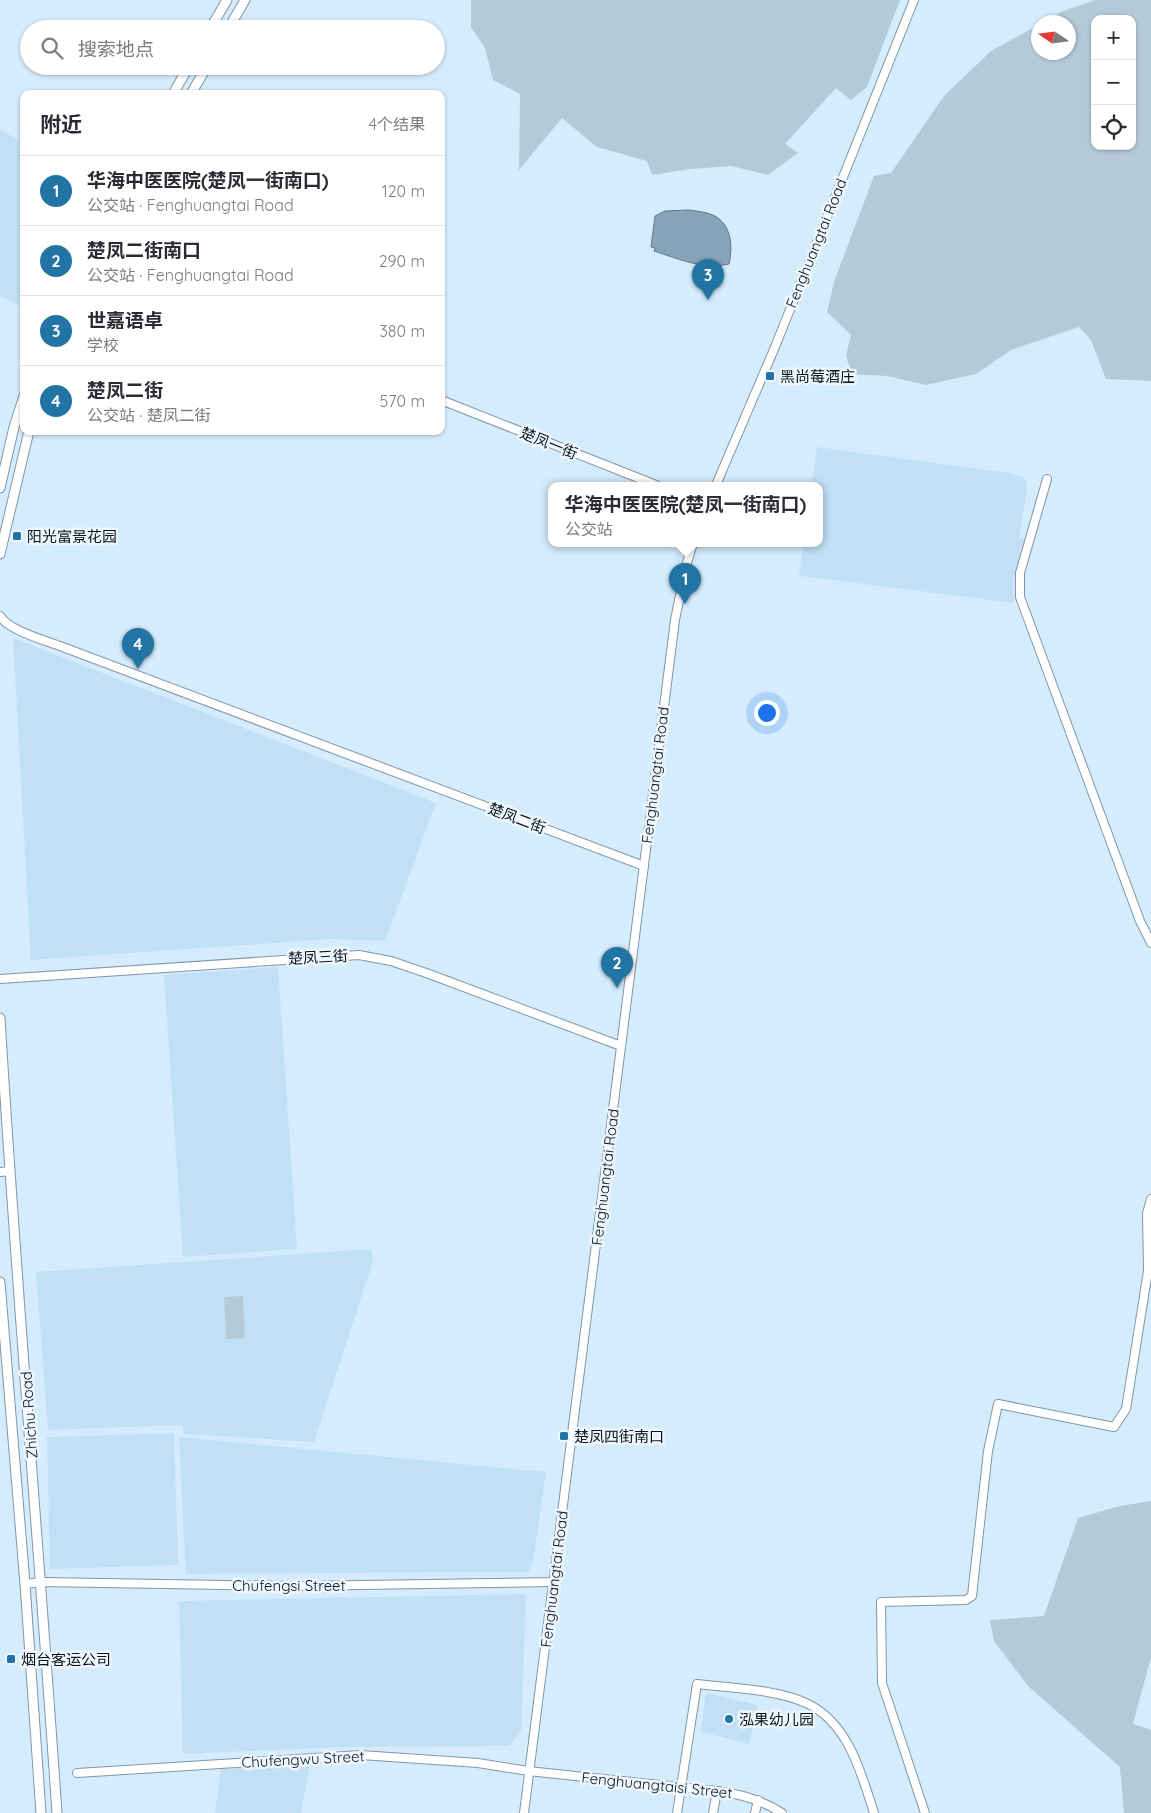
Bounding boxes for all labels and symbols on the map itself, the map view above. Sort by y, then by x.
north arrow [1031,15,1076,60]
street label: Fenghuangtai Road [781,176,851,310]
pin: 3 [692,259,724,300]
place label: 黑尚莓酒庄 [780,367,855,386]
marker: 黑尚莓酒庄 [764,370,776,382]
street label: 楚凤一街 [518,423,580,463]
place label: 阳光富景花园 [27,527,117,546]
marker: 阳光富景花园 [11,530,23,542]
pin: 1 [669,563,701,604]
pin: 4 [122,628,154,669]
your location [754,700,780,726]
street label: Fenghuangtai Road [637,706,673,844]
street label: 楚凤二街 [486,798,548,838]
street label: 楚凤三街 [288,946,348,968]
pin: 2 [601,947,633,988]
street label: Fenghuangtai Road [587,1108,623,1246]
street label: Zhichu Road [16,1371,42,1459]
place label: 楚凤四街南口 [574,1427,664,1446]
marker: 楚凤四街南口 [558,1430,570,1442]
street label: Fenghuangtai Road [536,1510,572,1648]
street label: Chufengsi Street [232,1576,346,1595]
place label: 烟台客运公司 [21,1650,111,1669]
marker: 烟台客运公司 [5,1653,17,1665]
place label: 泓果幼儿园 [739,1710,814,1729]
marker: 泓果幼儿园 [723,1713,735,1725]
street label: Chufengwu Street [241,1746,365,1772]
street label: Fenghuangtaisi Street [581,1768,733,1802]

